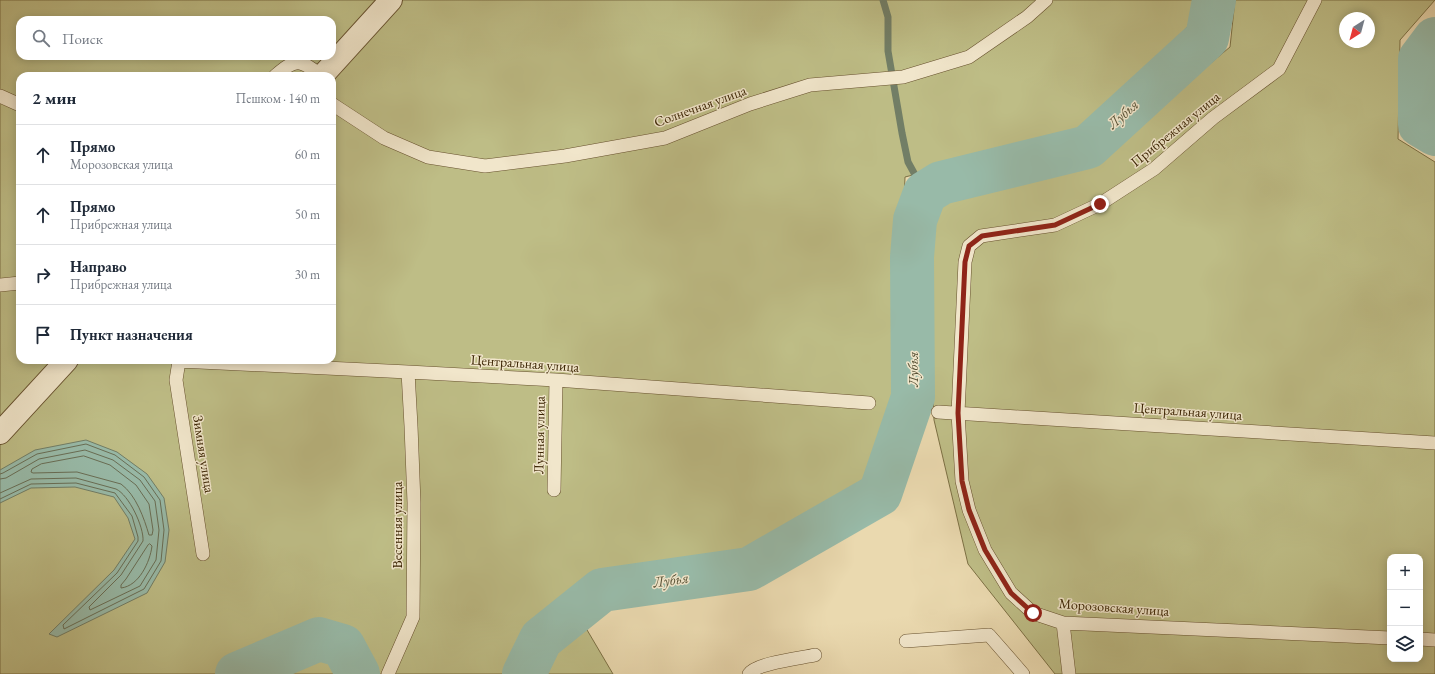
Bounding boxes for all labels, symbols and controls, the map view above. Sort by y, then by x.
north arrow [1339,12,1375,48]
search box [16,16,336,60]
icon: search [30,27,52,49]
text: Поиск [62,29,103,48]
street label: Солнечная улица [651,81,749,131]
text: 2 мин [32,87,76,109]
street label: Прибрежная улица [1127,87,1224,171]
text: Пешком · 140 m [236,90,320,107]
water label: Лубья [1102,95,1142,133]
text: Прямо [70,137,115,156]
icon: ahead [32,144,54,166]
text: 60 m [295,146,320,163]
text: Морозовская улица [70,156,173,173]
route end [1091,195,1109,213]
text: Прямо [70,197,115,216]
icon: ahead [32,204,54,226]
text: 50 m [295,206,320,223]
text: Прибрежная улица [70,216,172,233]
text: Направо [70,257,127,276]
icon: right [32,264,54,286]
text: 30 m [295,266,320,283]
text: Прибрежная улица [70,276,172,293]
icon: arrive [32,324,54,346]
text: Пункт назначения [70,325,193,344]
street label: Центральная улица [470,350,580,376]
water label: Лубья [903,351,922,388]
street label: Лунная улица [529,395,549,474]
street label: Центральная улица [1133,398,1243,424]
street label: Зимняя улица [189,414,219,495]
street label: Весенняя улица [388,481,406,569]
map controls [1387,554,1423,662]
button: + [1387,554,1423,590]
water label: Лубья [651,568,690,592]
button: − [1387,590,1423,626]
street label: Морозовская улица [1058,594,1170,620]
route start [1024,604,1042,622]
button: layers [1387,626,1423,662]

